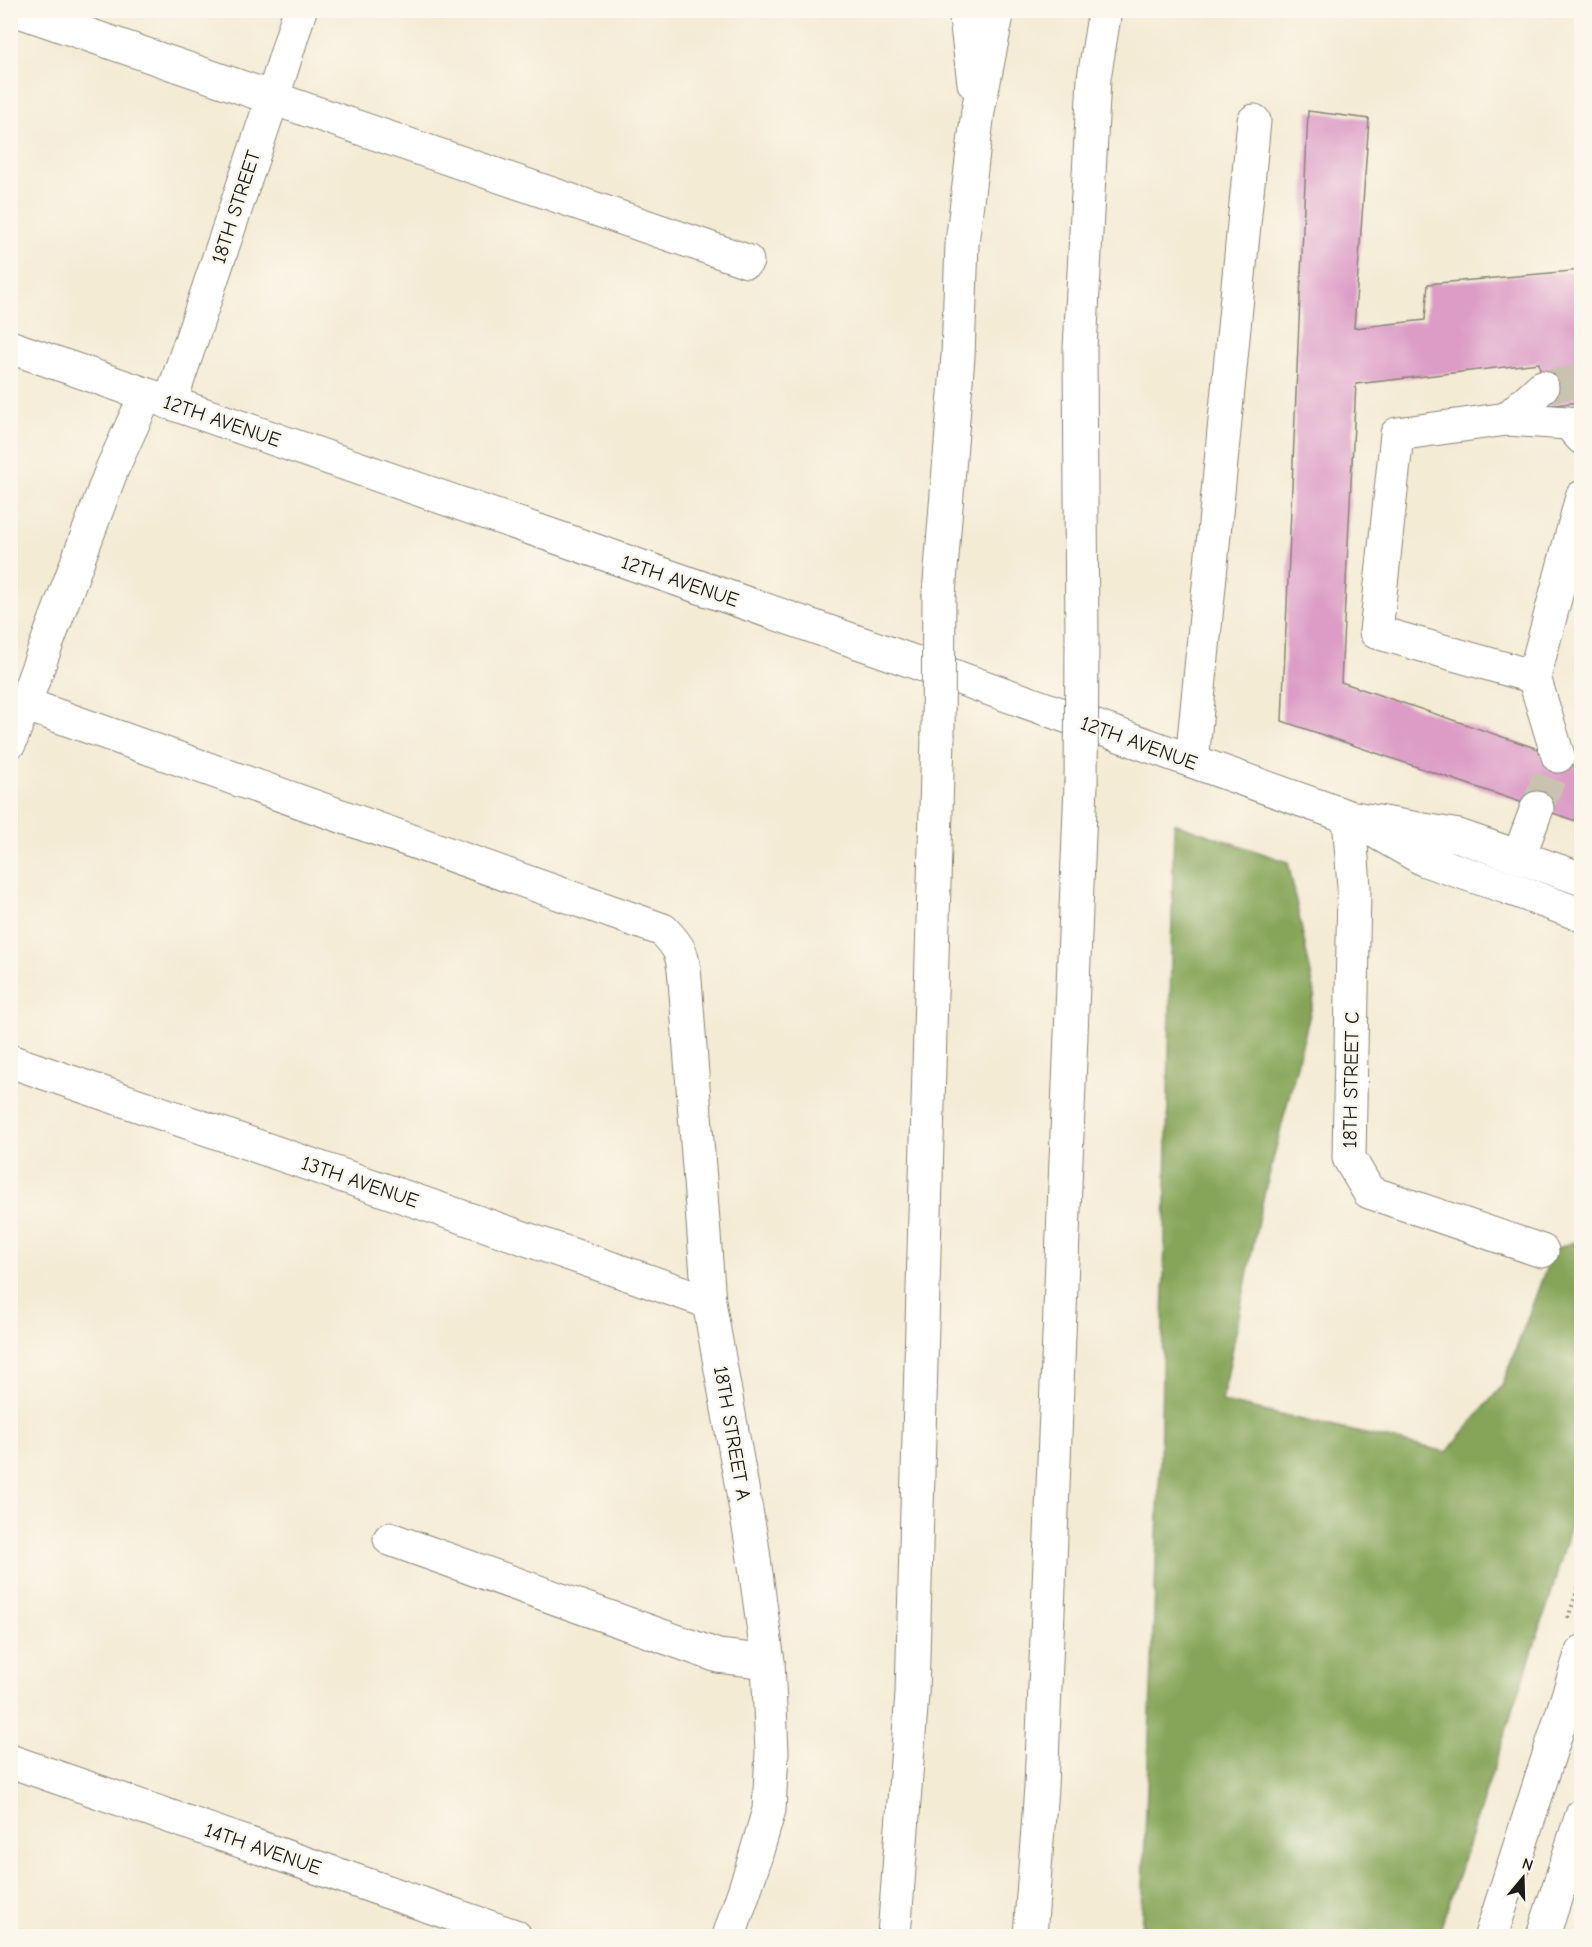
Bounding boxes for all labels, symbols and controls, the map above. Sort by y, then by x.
street label: 18TH STREET [207,147,265,267]
street label: 12TH AVENUE [160,390,284,452]
street label: 12TH AVENUE [618,550,742,612]
street label: 12TH AVENUE [1077,711,1201,775]
street label: 18TH STREET C [1338,1011,1364,1149]
street label: 13TH AVENUE [298,1151,422,1213]
street label: 18TH STREET A [709,1364,755,1502]
street label: 14TH AVENUE [202,1818,324,1880]
north arrow [1493,1848,1553,1908]
text: N [1520,1855,1535,1875]

